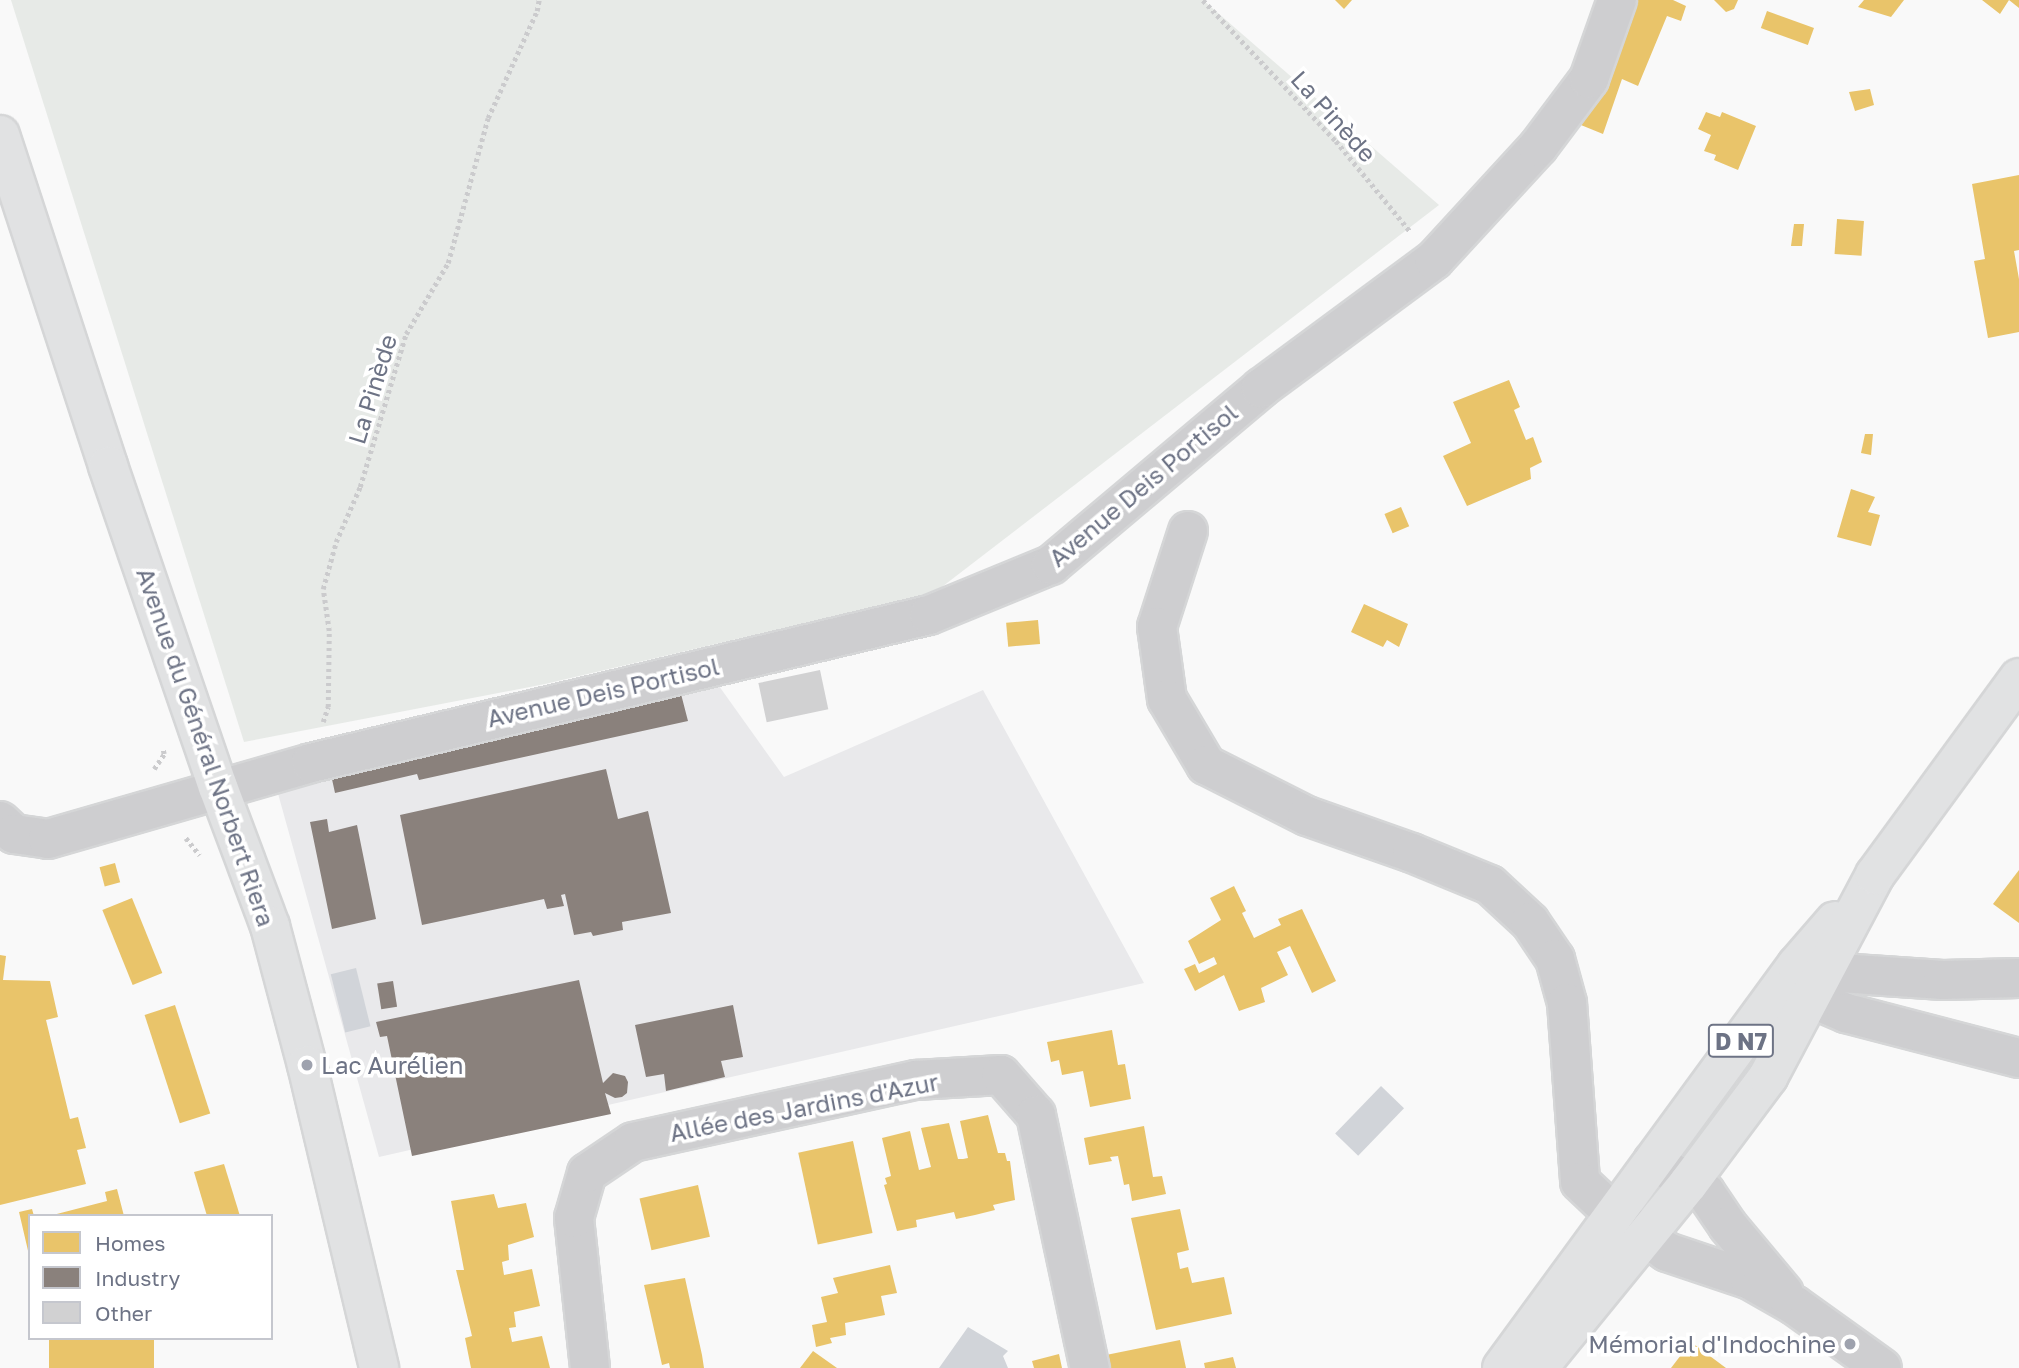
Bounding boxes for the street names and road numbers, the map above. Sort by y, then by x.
street label: La Pinède [1285,64,1383,168]
street label: La Pinède [342,331,402,447]
street label: Avenue Deis Portisol [1043,398,1243,572]
street label: Avenue du Général Norbert Riera [131,564,281,930]
street label: Avenue Deis Portisol [484,651,722,733]
road number: D N7 [1708,1022,1774,1060]
street label: Allée des Jardins d'Azur [667,1067,941,1147]

